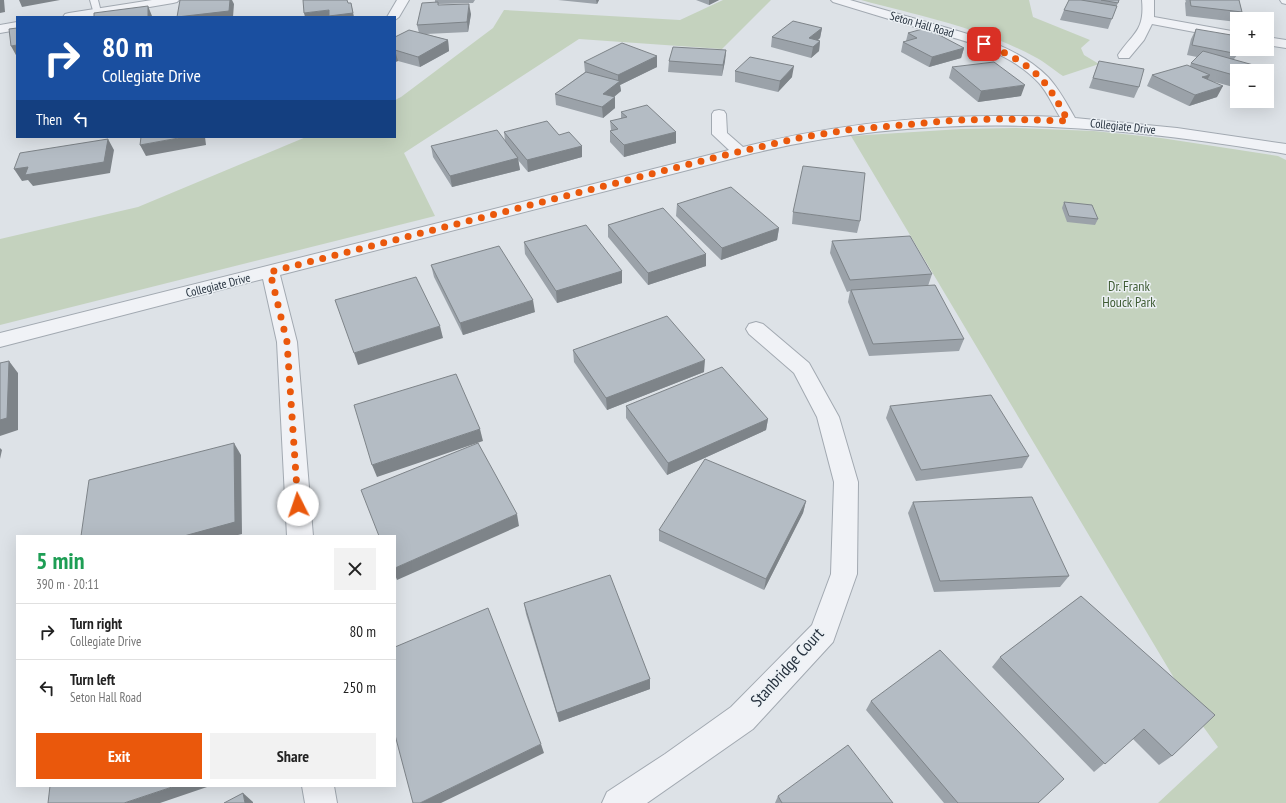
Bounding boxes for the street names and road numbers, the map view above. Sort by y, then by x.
street label: Seton Hall Road [888,8,956,40]
street label: Collegiate Drive [1089,115,1157,137]
street label: Collegiate Drive [184,270,252,300]
street label: Stanbridge Court [746,623,829,711]

